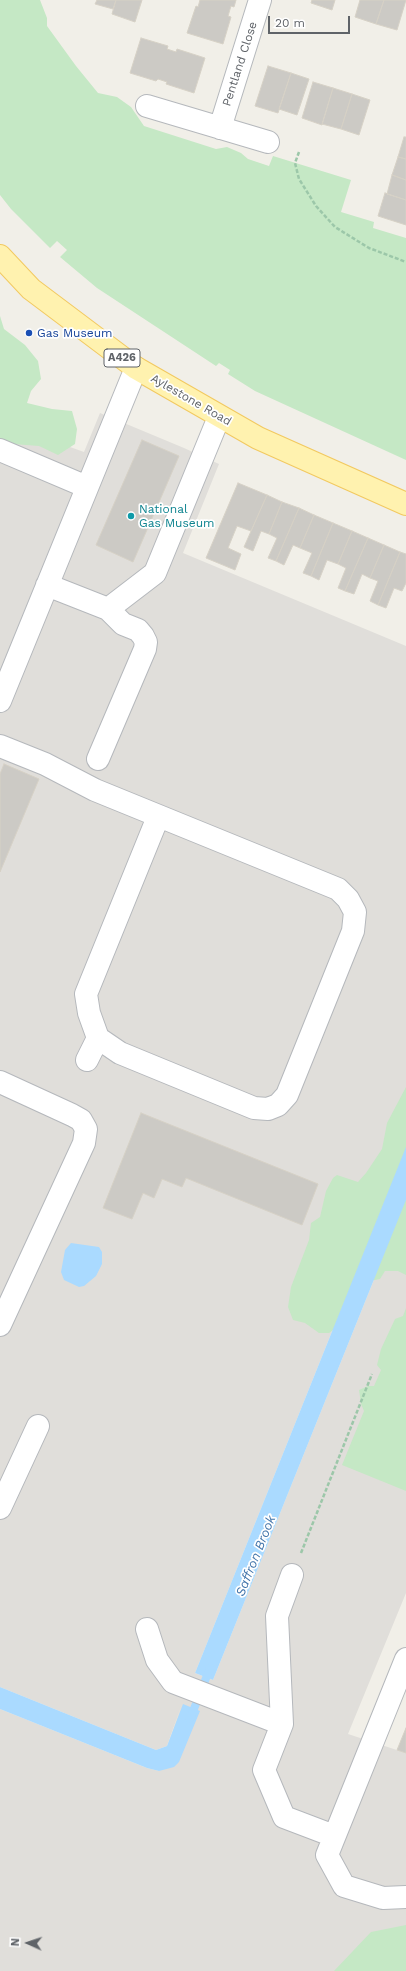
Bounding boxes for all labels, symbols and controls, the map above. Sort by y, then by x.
scale bar [270,8,352,34]
text: 20 m [275,16,305,30]
street label: Pentland Close [219,20,261,108]
place label: Gas Museum [37,326,113,340]
marker: Gas Museum [24,328,34,338]
road number: A426 [104,349,140,367]
street label: Aylestone Road [148,371,234,429]
place label: National Gas Museum [139,502,215,530]
marker: National Gas Museum [126,511,136,521]
water label: Saffron Brook [233,1513,279,1599]
north arrow [8,1923,48,1963]
text: N [9,1938,22,1947]

